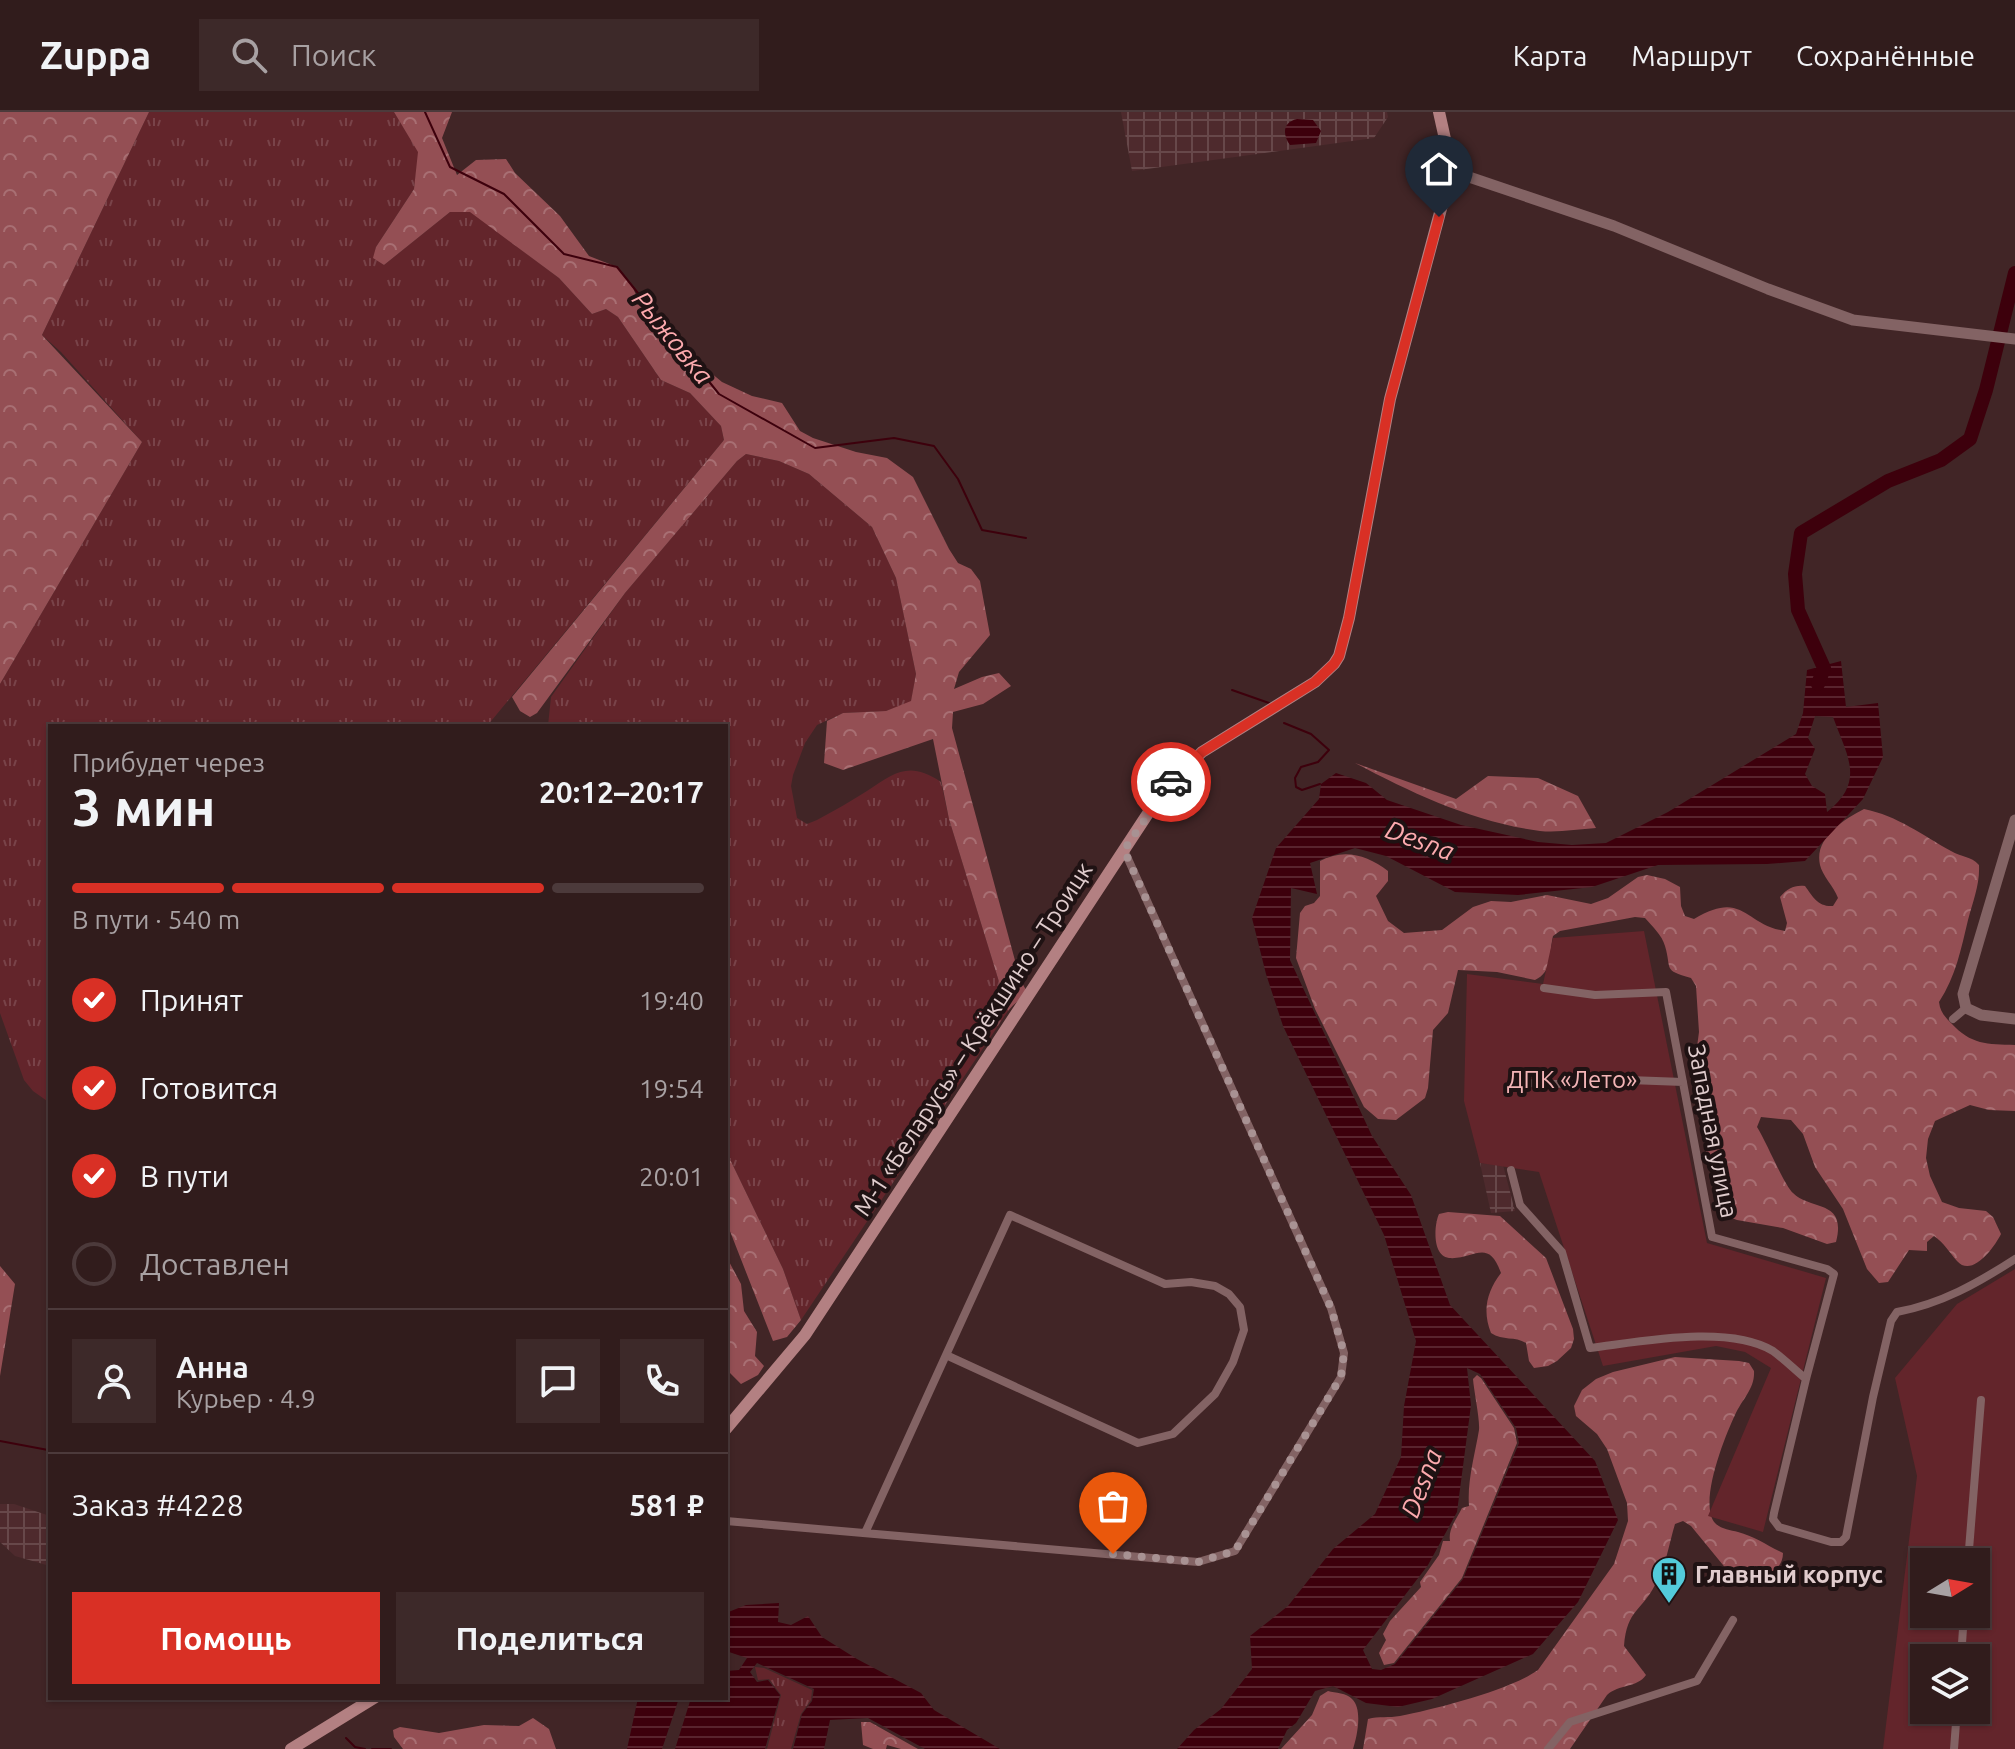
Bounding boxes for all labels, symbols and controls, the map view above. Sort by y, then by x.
search box [199,19,759,91]
icon: search [227,33,271,77]
text: Zuppa [40,34,151,76]
text: Поиск [291,38,377,72]
text: Карта [1513,40,1587,71]
text: Маршрут [1631,40,1752,71]
text: Сохранённые [1796,40,1975,71]
pin [1405,135,1473,217]
icon: home [1417,147,1461,191]
water label: Рыжовка [627,285,719,389]
courier [1131,742,1211,822]
text: Прибудет через [72,748,265,777]
icon: car [1149,760,1193,804]
text: 20:12–20:17 [539,775,704,809]
text: 3 мин [72,778,215,836]
water label: Desna [1382,814,1458,866]
street label: М-1 «Беларусь» – Крёкшино – Троицк [848,857,1098,1221]
text: В пути · 540 m [72,905,240,934]
icon: check [72,978,116,1022]
text: Принят [140,983,243,1017]
text: 19:40 [639,986,704,1015]
street label: Западная улица [1683,1042,1743,1220]
icon: check [72,1066,116,1110]
park label: ДПК «Лето» [1507,1066,1637,1093]
text: Готовится [140,1071,278,1105]
text: 19:54 [639,1074,704,1103]
icon: check [72,1154,116,1198]
text: В пути [140,1159,229,1193]
text: 20:01 [639,1162,704,1191]
text: Доставлен [140,1247,290,1281]
button: person [72,1339,156,1423]
button: chat [516,1339,600,1423]
button: phone [620,1339,704,1423]
text: Анна [176,1350,249,1384]
text: Курьер · 4.9 [176,1384,316,1413]
water label: Desna [1395,1445,1447,1521]
pin [1079,1472,1147,1554]
icon: bag [1091,1484,1135,1528]
text: Заказ #4228 [72,1488,244,1522]
text: 581 ₽ [629,1488,704,1522]
north arrow [1910,1548,1990,1628]
map controls [1910,1548,1990,1724]
building icon: Главный корпус [1650,1555,1688,1605]
place label: Главный корпус [1695,1561,1883,1588]
button: Помощь [72,1592,380,1684]
button: Поделиться [396,1592,704,1684]
button: layers [1910,1644,1990,1724]

